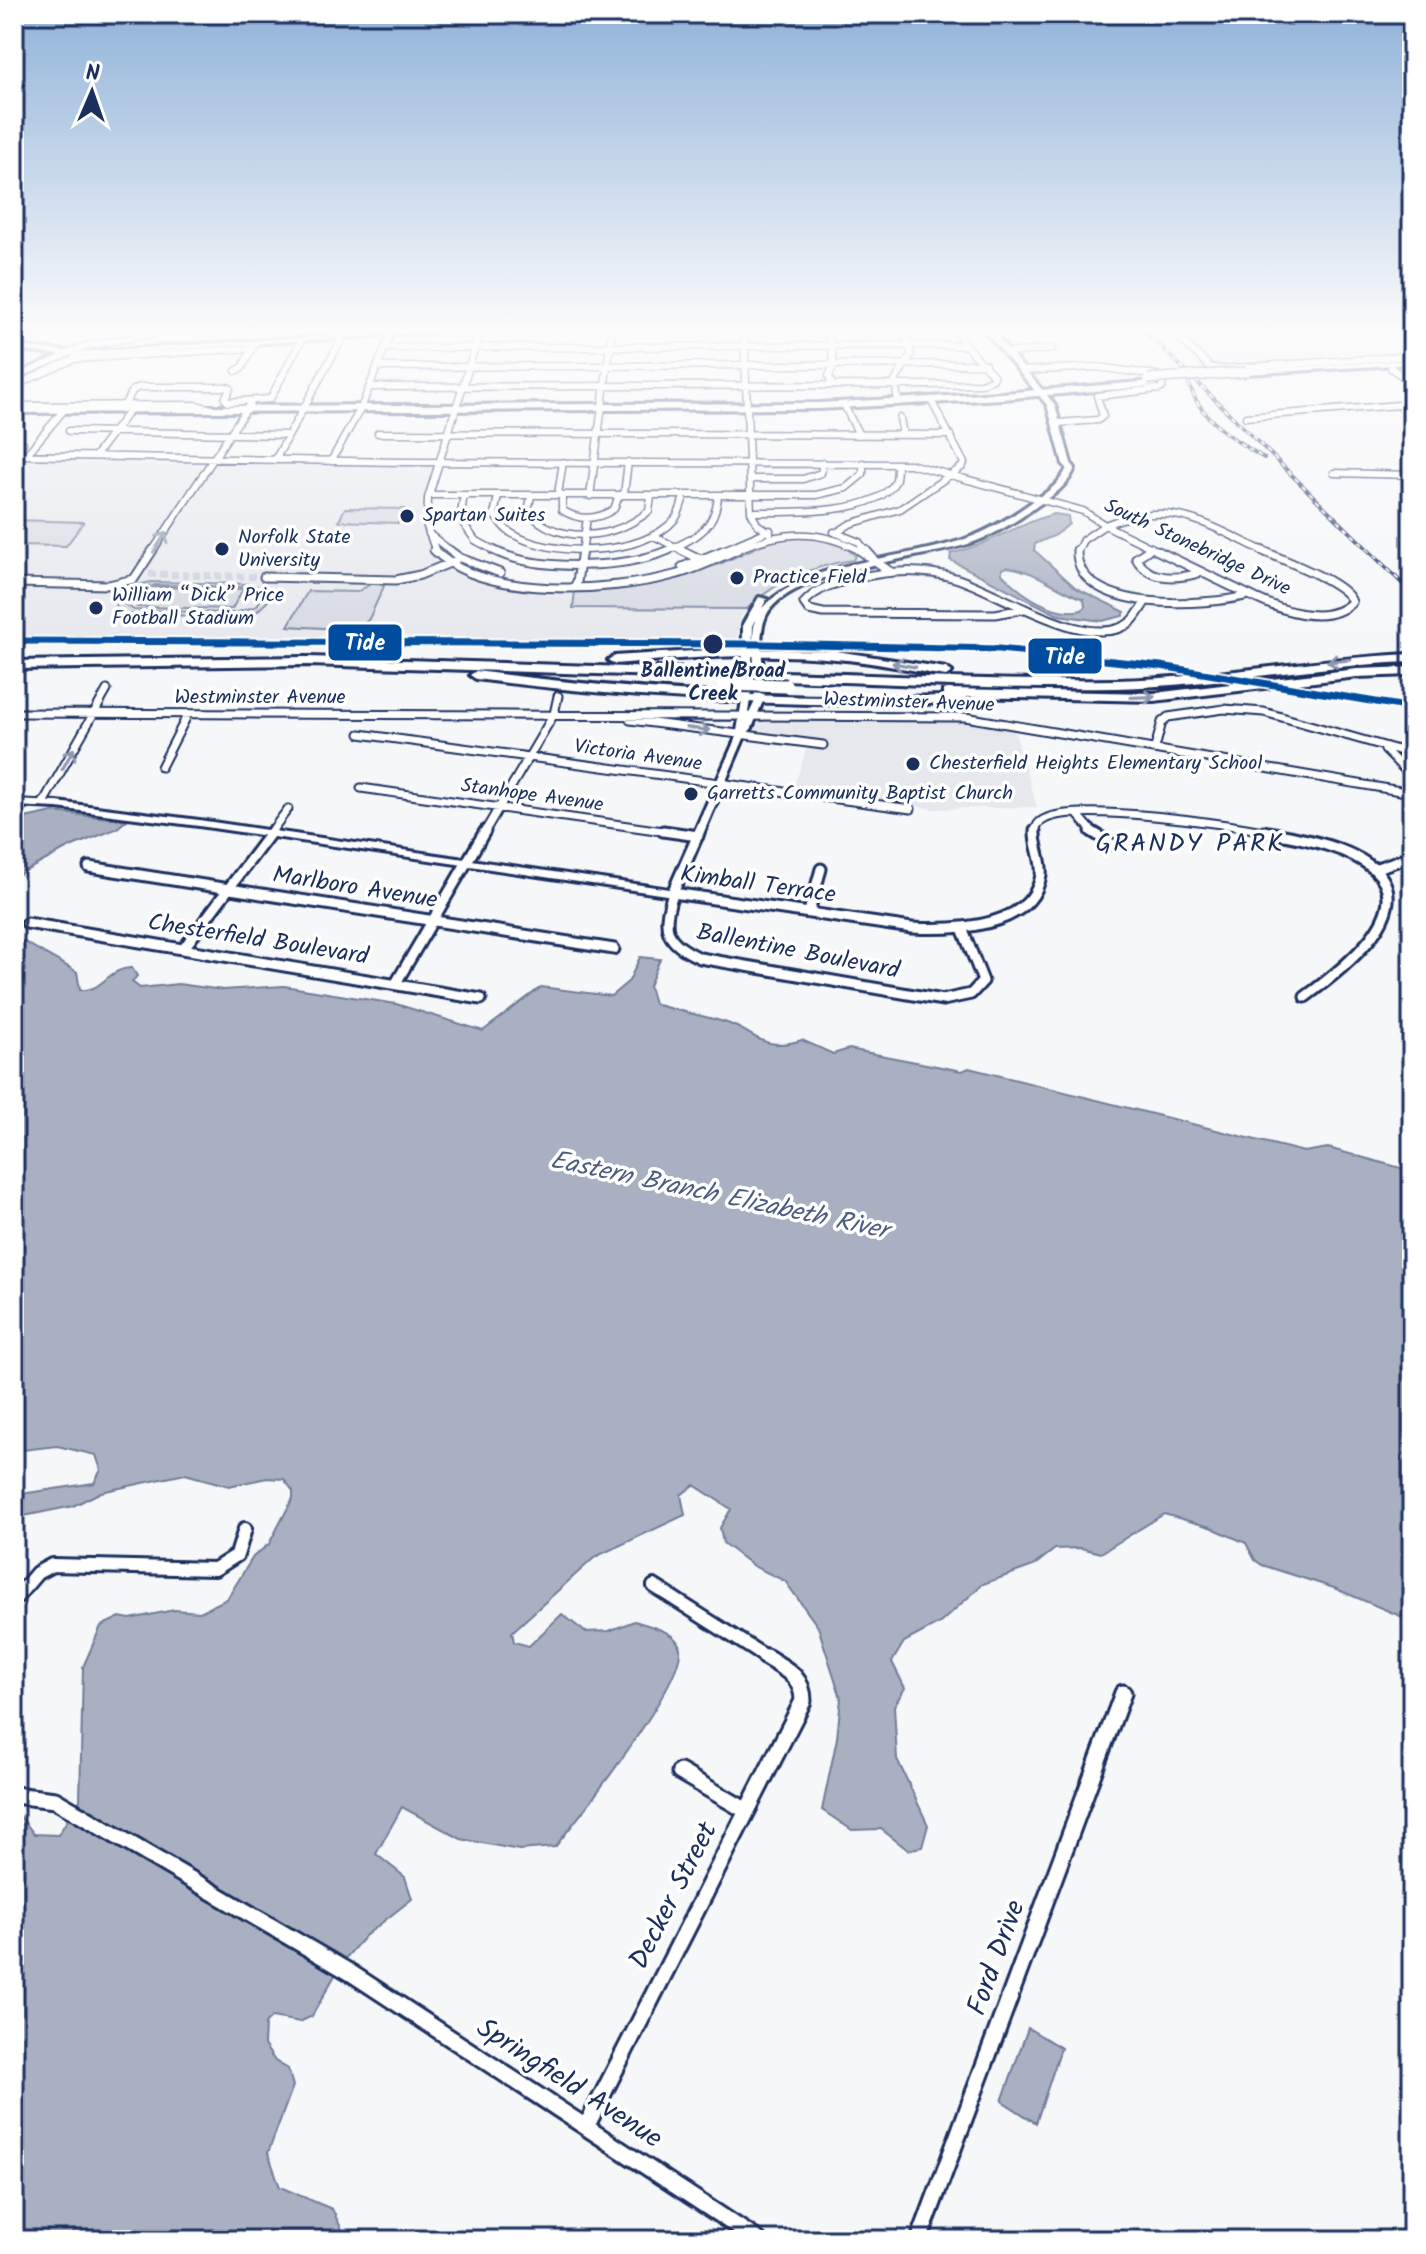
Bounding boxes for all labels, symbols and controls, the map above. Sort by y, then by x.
north arrow [52,52,132,132]
text: N [85,57,100,92]
street label: South Stonebridge Drive [1098,491,1296,605]
place label: Spartan Suites [423,500,546,532]
marker: Spartan Suites [398,507,416,525]
place label: Norfolk State University [238,522,351,577]
one-way arrow [152,532,169,554]
marker: Norfolk State University [213,540,231,558]
place label: Practice Field [753,562,867,594]
marker: Practice Field [728,569,746,587]
place label: William “Dick” Price Football Stadium [112,580,284,635]
marker: William “Dick” Price Football Stadium [87,599,105,617]
line badge: Tide [327,623,403,662]
text: Tide [345,627,385,662]
marker: Ballentine/Broad Creek [701,632,725,656]
line badge: Tide [1027,637,1103,675]
text: Tide [1045,641,1085,676]
one-way arrow [1326,654,1353,669]
place label: Ballentine/Broad Creek [641,656,787,711]
one-way arrow [892,656,917,671]
street label: Westminster Avenue [174,682,346,714]
street label: Westminster Avenue [823,684,995,722]
one-way arrow [1129,689,1156,704]
one-way arrow [684,722,711,737]
street label: Victoria Avenue [572,731,704,781]
one-way arrow [61,747,76,771]
place label: Chesterfield Heights Elementary School [929,748,1262,780]
marker: Chesterfield Heights Elementary School [904,755,922,773]
street label: Stanhope Avenue [459,770,605,822]
place label: Garretts Community Baptist Church [707,778,1013,810]
marker: Garretts Community Baptist Church [682,785,700,803]
district label: GRANDY PARK [1095,823,1285,865]
street label: Kimball Terrace [678,855,838,915]
street label: Marlboro Avenue [270,856,441,920]
street label: Chesterfield Boulevard [145,903,372,977]
street label: Ballentine Boulevard [693,913,904,991]
water label: Eastern Branch Elizabeth River [546,1140,897,1253]
street label: Decker Street [618,1813,731,1978]
street label: Ford Drive [955,1893,1039,2022]
street label: Springfield Avenue [467,2007,671,2161]

